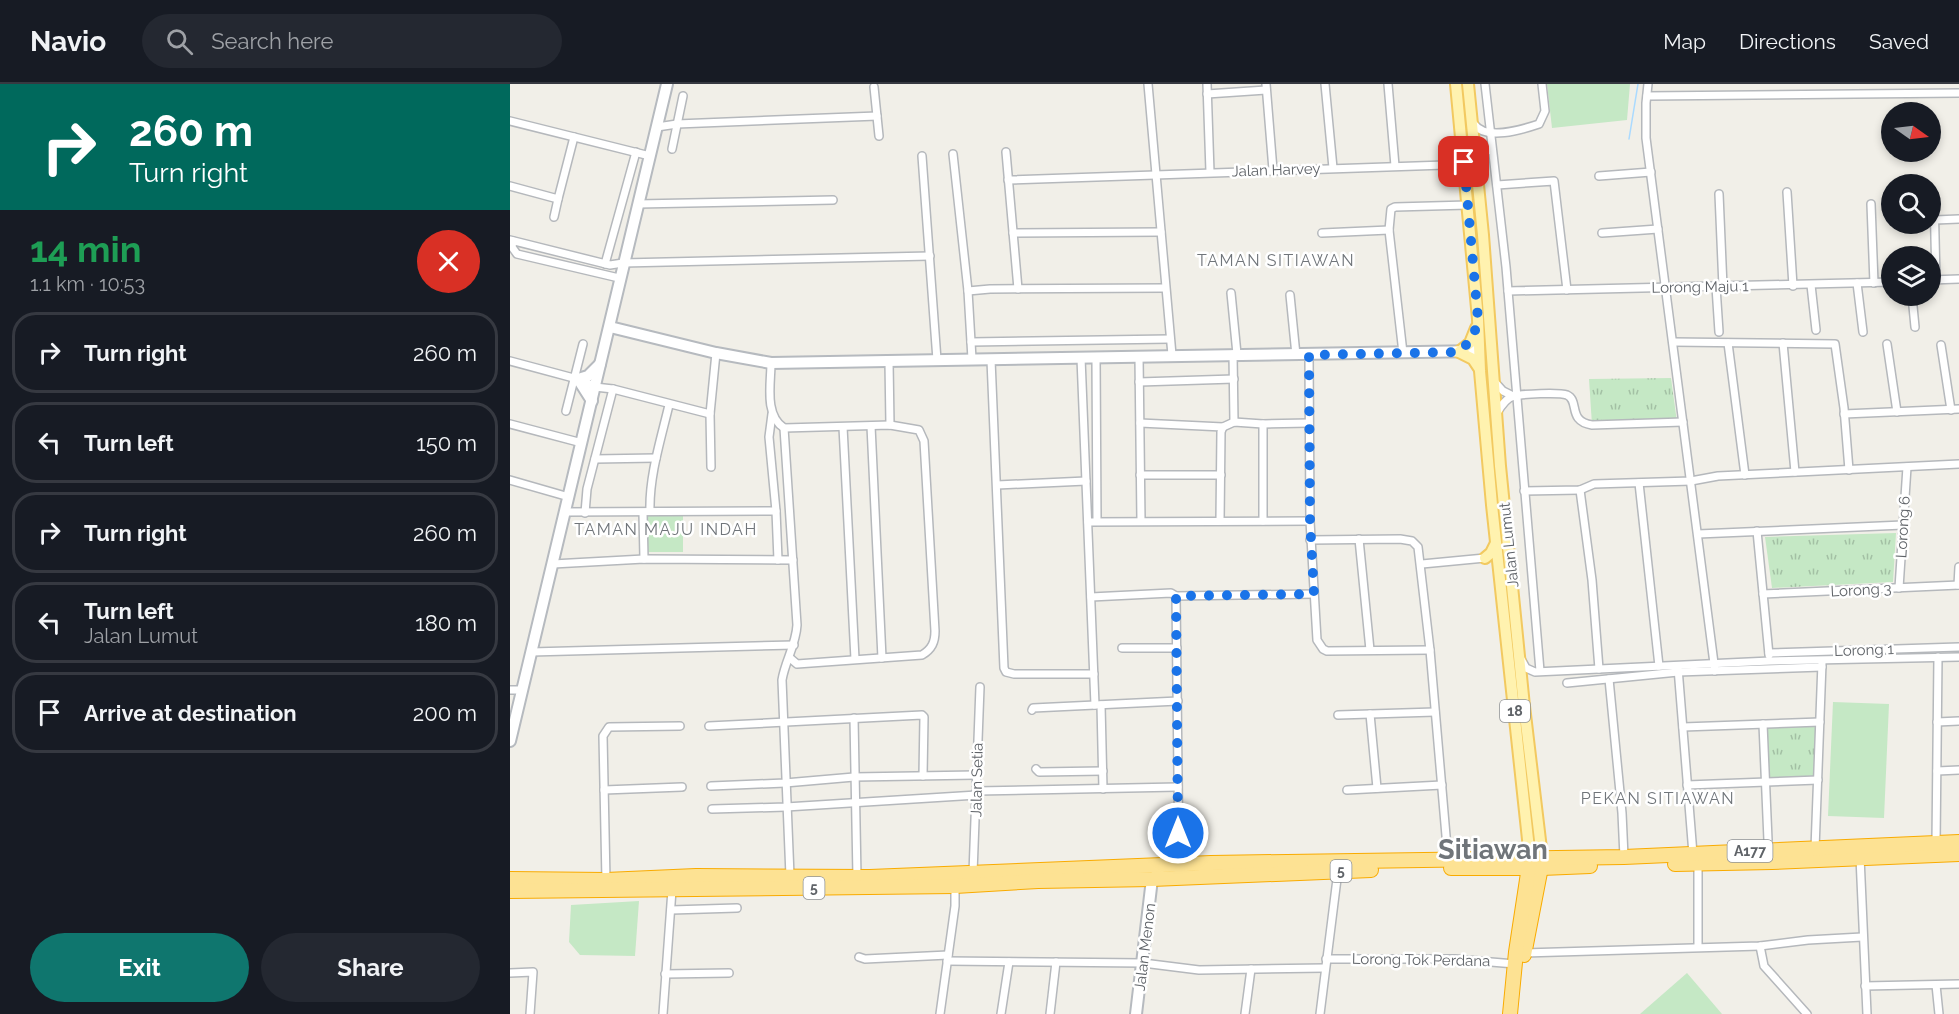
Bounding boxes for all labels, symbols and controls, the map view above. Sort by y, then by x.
search box [142,14,562,68]
text: Navio [30,25,106,58]
icon: search [163,25,196,58]
text: Search here [211,28,333,54]
text: Map [1663,29,1706,54]
text: Directions [1739,29,1836,54]
text: Saved [1869,29,1929,54]
north arrow [1881,102,1941,162]
map controls [1881,102,1941,306]
text: 260 m [129,107,253,156]
icon: right [30,108,108,186]
pin [1438,136,1489,187]
icon: arrive [1447,145,1480,178]
text: Turn right [129,157,248,188]
street label: Jalan Harvey [1231,159,1321,181]
button: search [1881,174,1941,234]
text: 14 min [30,228,141,270]
button: close [417,230,480,293]
button: layers [1881,246,1941,306]
district label: TAMAN SITIAWAN [1197,251,1355,270]
text: 1.1 km · 10:53 [30,272,145,296]
street label: Lorong Maju 1 [1651,277,1749,297]
icon: right [33,336,66,369]
text: Turn right [84,340,187,366]
text: 260 m [413,340,477,366]
icon: left [33,426,66,459]
text: Turn left [84,430,174,456]
text: 150 m [416,430,477,456]
street label: Lorong 6 [1892,495,1914,559]
street label: Jalan Lumut [1496,502,1522,588]
icon: right [33,516,66,549]
text: Turn right [84,520,187,546]
text: 260 m [413,520,477,546]
district label: TAMAN MAJU INDAH [574,520,758,539]
street label: Lorong 3 [1830,579,1892,601]
text: Turn left [84,598,174,624]
icon: left [33,606,66,639]
text: 180 m [415,610,477,636]
text: Jalan Lumut [84,624,198,648]
street label: Lorong 1 [1834,640,1895,660]
icon: arrive [33,696,66,729]
text: Arrive at destination [84,700,297,726]
text: 200 m [413,700,477,726]
road number: 18 [1500,700,1530,722]
street label: Jalan Setia [967,743,987,817]
district label: PEKAN SITIAWAN [1581,789,1735,808]
position arrow [1146,801,1210,865]
district label: Sitiawan [1438,834,1548,865]
road number: A177 [1728,840,1772,862]
road number: 5 [1330,860,1352,882]
road number: 5 [804,877,824,899]
street label: Jalan Menon [1131,902,1159,992]
button: Exit [30,933,249,1002]
button: Share [261,933,480,1002]
street label: Lorong Tok Perdana [1352,950,1490,970]

